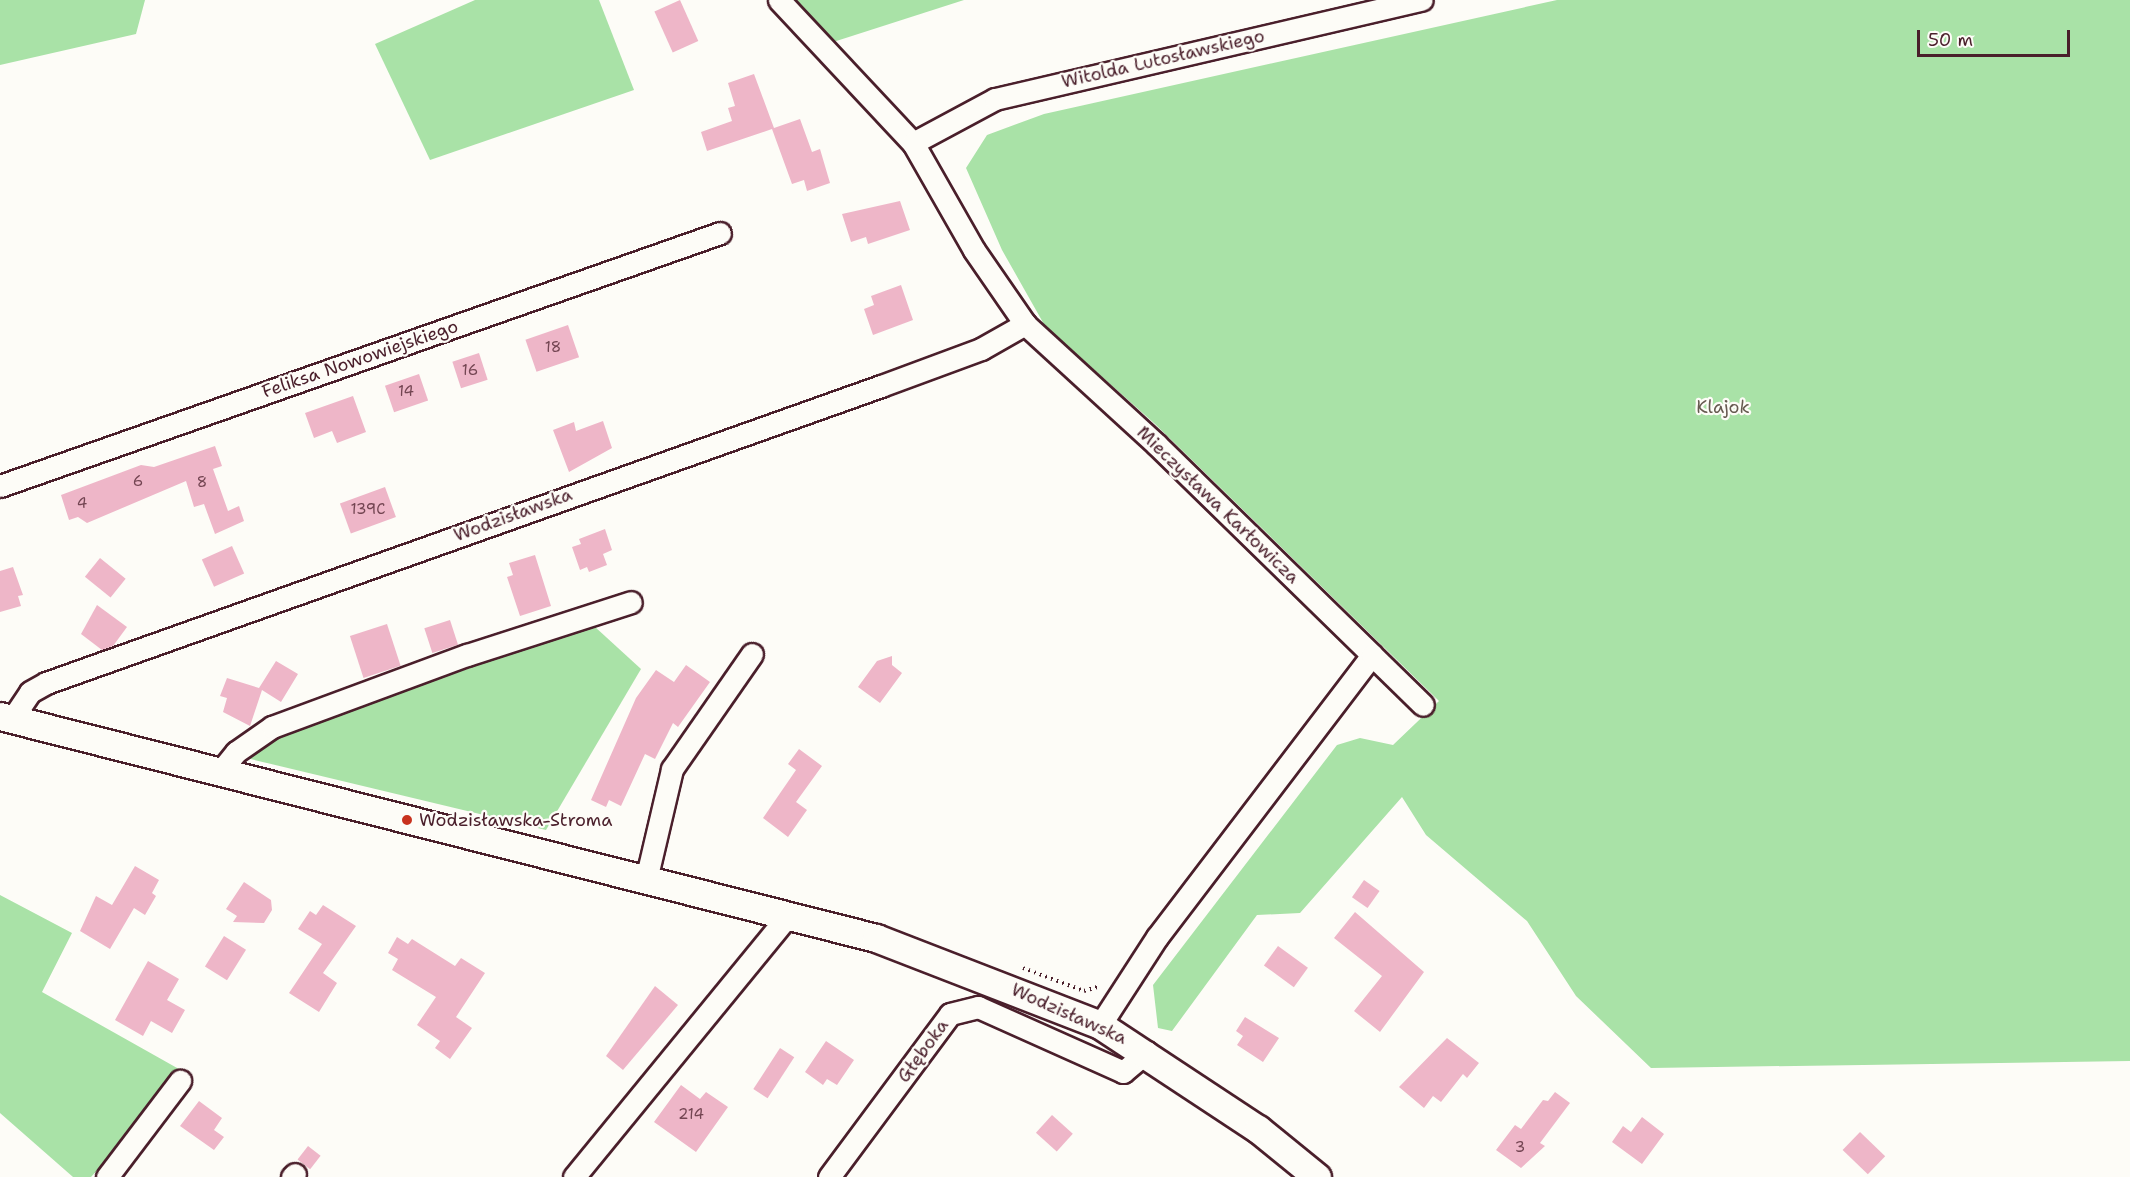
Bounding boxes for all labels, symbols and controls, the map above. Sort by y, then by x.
scale bar [1920,18,2073,56]
street label: Witolda Lutosławskiego [1059,25,1267,93]
text: 50 m [1928,28,1973,52]
street label: Feliksa Nowowiejskiego [259,315,461,403]
house number: 18 [545,339,561,357]
house number: 16 [462,362,478,380]
house number: 14 [398,383,414,401]
park label: Klajok [1696,396,1750,418]
street label: Mieczysława Karłowicza [1132,422,1304,588]
house number: 6 [133,473,143,491]
house number: 8 [197,474,207,492]
street label: Wodzisławska [451,484,575,546]
house number: 4 [77,495,87,513]
house number: 139C [351,501,385,519]
place label: Wodzisławska-Stroma [419,809,613,831]
marker: Wodzisławska-Stroma [400,813,414,827]
street label: Wodzisławska [1008,979,1130,1049]
street label: Głęboka [893,1015,953,1087]
house number: 214 [678,1106,704,1124]
house number: 3 [1515,1139,1525,1157]

